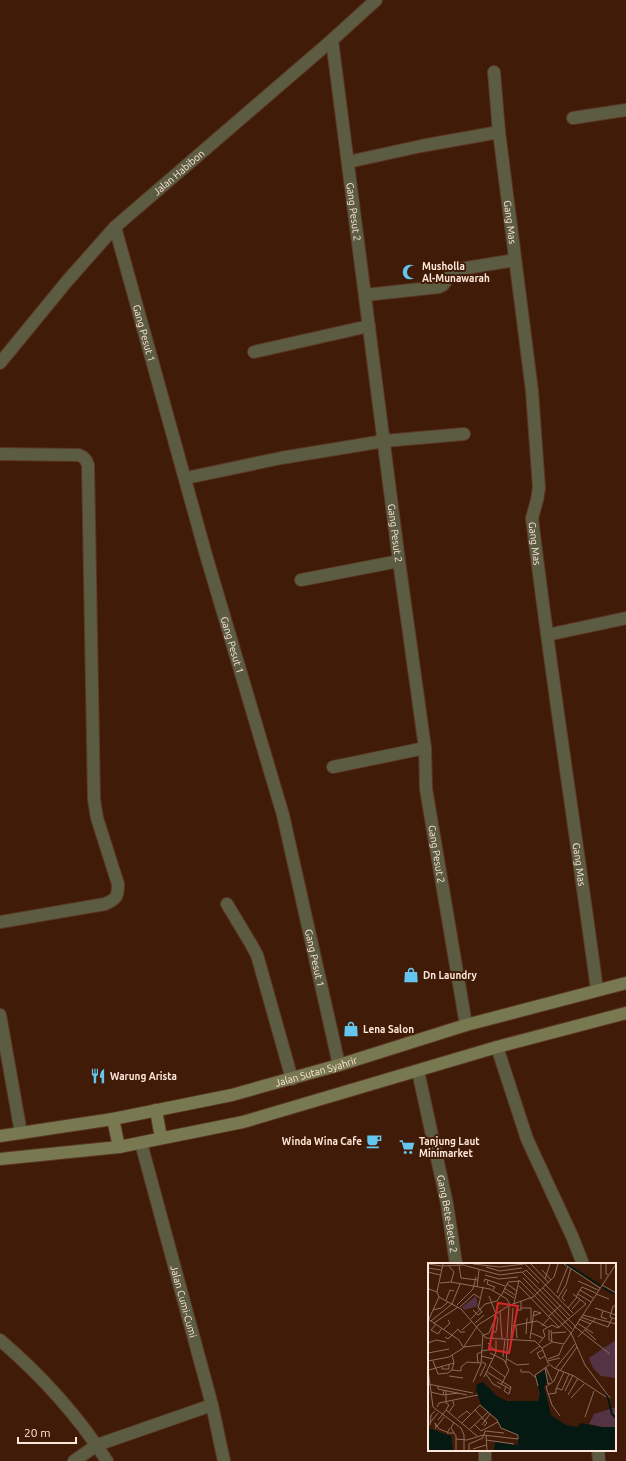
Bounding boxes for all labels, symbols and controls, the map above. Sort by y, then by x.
street label: Jalan Habibon [151,148,207,198]
street label: Gang Pesut 2 [344,182,363,242]
street label: Gang Mas [502,200,518,245]
place label: Musholla Al-Munawarah [422,261,490,284]
mosque icon: Musholla Al-Munawarah [401,263,419,281]
street label: Gang Pesut 1 [131,303,157,363]
street label: Gang Pesut 2 [386,503,404,563]
street label: Gang Mas [526,521,543,566]
street label: Gang Pesut 1 [218,615,246,675]
street label: Gang Pesut 2 [426,824,447,884]
street label: Gang Mas [570,842,588,887]
street label: Gang Pesut 1 [303,928,326,988]
shop icon: Dn Laundry [402,966,420,984]
place label: Dn Laundry [423,970,478,981]
shop icon: Lena Salon [342,1020,360,1038]
place label: Lena Salon [363,1024,414,1035]
street label: Jalan Sutan Syahrir [274,1055,359,1089]
restaurant icon: Warung Arista [89,1067,107,1085]
place label: Warung Arista [110,1071,177,1082]
cafe icon: Winda Wina Cafe [365,1132,383,1150]
place label: Winda Wina Cafe [282,1136,362,1147]
place label: Tanjung Laut Minimarket [419,1136,480,1159]
supermarket icon: Tanjung Laut Minimarket [398,1138,416,1156]
street label: Gang Bete-Bete 2 [435,1174,459,1254]
inset map [428,1263,616,1451]
street label: Jalan Cumi-Cumi [168,1264,198,1339]
scale bar [18,1419,76,1445]
text: 20 m [24,1426,51,1439]

